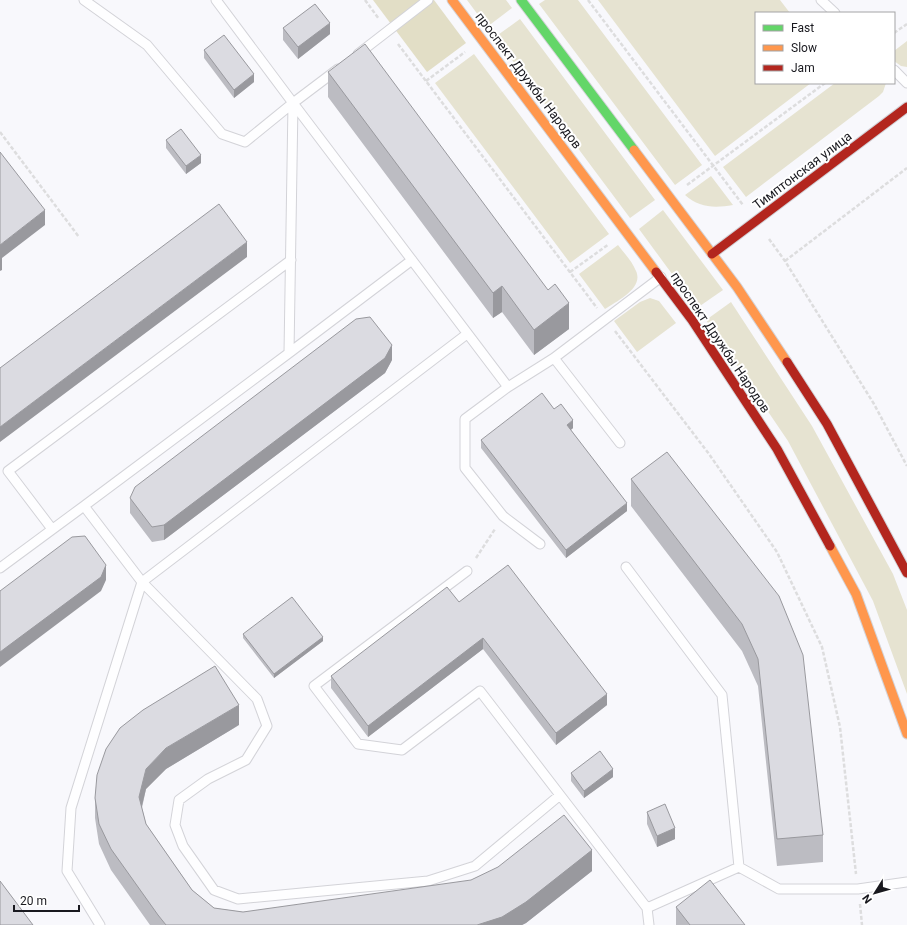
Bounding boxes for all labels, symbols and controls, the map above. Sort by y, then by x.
street label: проспект Дружбы Народов [472,9,585,151]
legend [755,12,895,84]
text: Fast [791,21,814,35]
text: Slow [791,41,817,55]
text: Jam [791,61,815,75]
street label: Тимптонская улица [750,128,855,212]
street label: проспект Дружбы Народов [668,269,773,416]
north arrow [855,873,895,913]
scale bar [14,887,79,913]
text: N [860,892,875,906]
text: 20 m [20,894,47,908]

